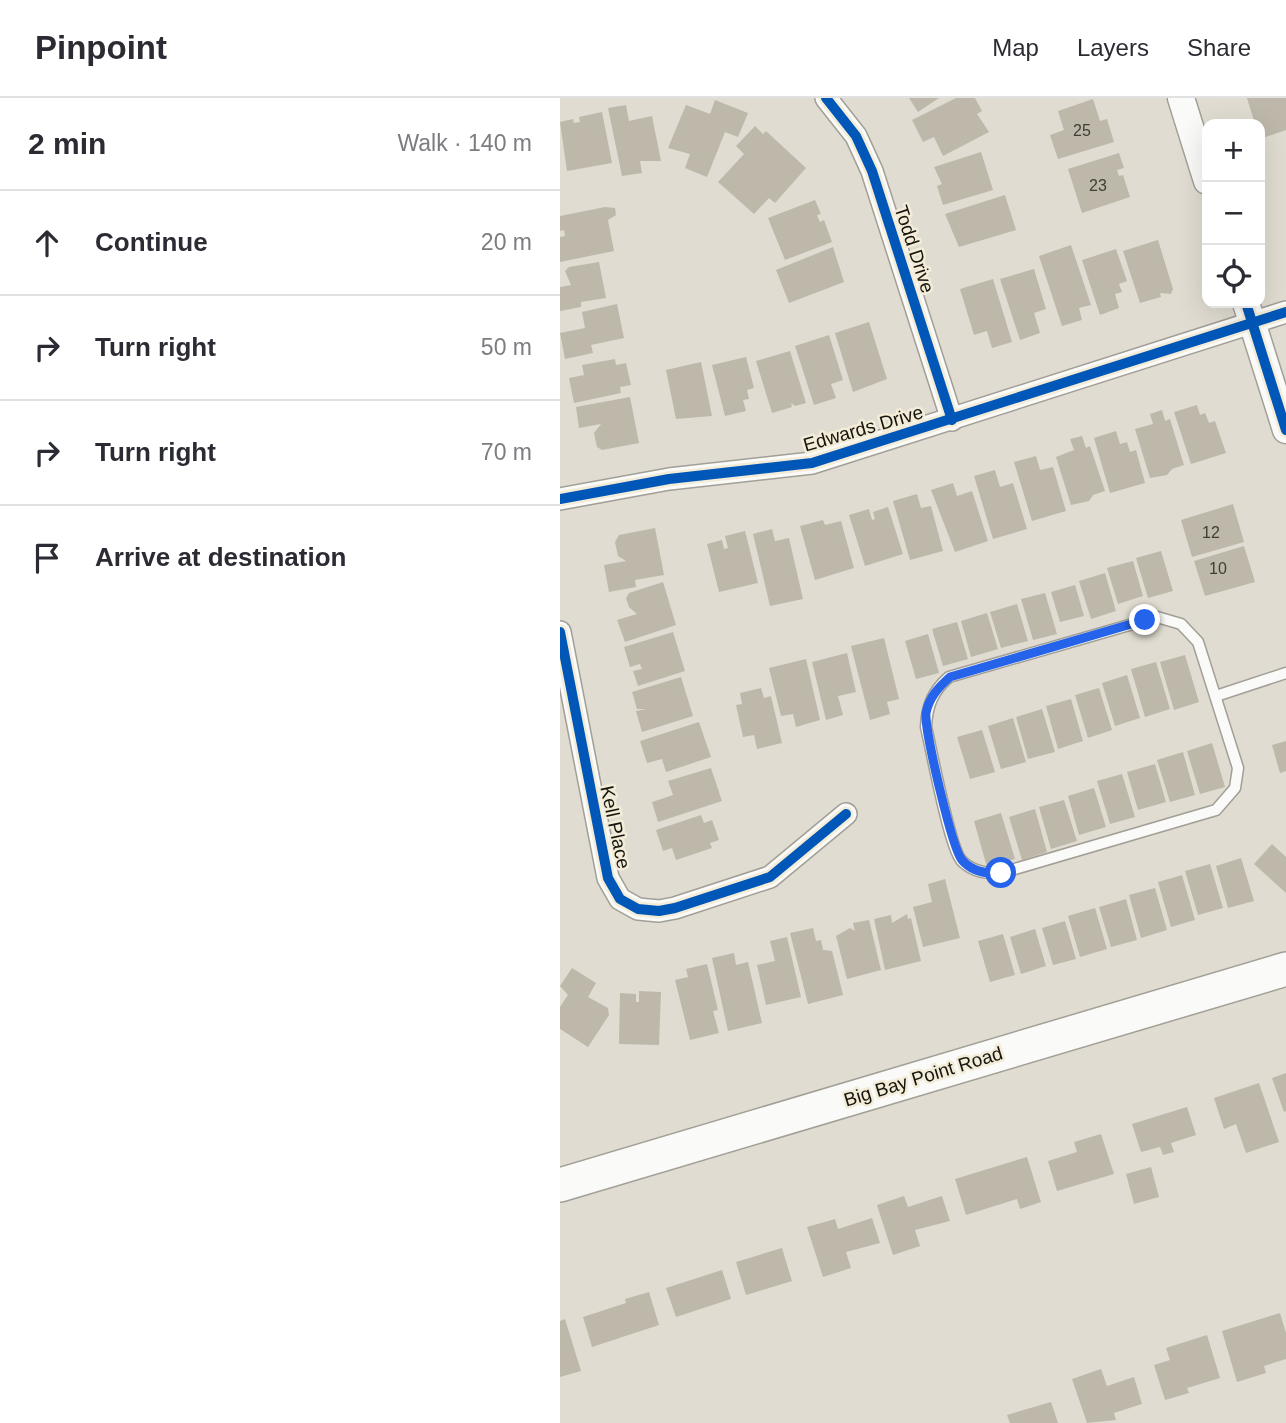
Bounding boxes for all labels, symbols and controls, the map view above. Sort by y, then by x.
text: Pinpoint [35,29,167,66]
text: Map [992,34,1039,61]
text: Layers [1077,34,1149,61]
text: Share [1187,34,1251,61]
map controls [1202,119,1265,308]
button: + [1202,119,1265,182]
house number: 25 [1073,122,1091,139]
text: 2 min [28,127,106,160]
text: Walk · 140 m [397,130,532,156]
house number: 23 [1089,177,1107,194]
button: − [1202,182,1265,245]
street label: Todd Drive [891,203,939,296]
icon: ahead [28,224,66,262]
text: Continue [95,227,208,257]
text: 20 m [481,229,532,255]
button: locate [1202,245,1265,308]
icon: right [28,329,66,367]
text: Turn right [95,332,216,362]
text: 50 m [481,334,532,360]
street label: Edwards Drive [801,401,925,456]
icon: right [28,434,66,472]
text: Turn right [95,437,216,467]
text: 70 m [481,439,532,465]
house number: 12 [1202,524,1220,541]
icon: arrive [28,539,66,577]
text: Arrive at destination [95,542,346,572]
house number: 10 [1209,560,1227,577]
route end [1129,604,1160,635]
street label: Kell Place [596,784,635,871]
route start [985,857,1016,888]
street label: Big Bay Point Road [841,1042,1005,1111]

